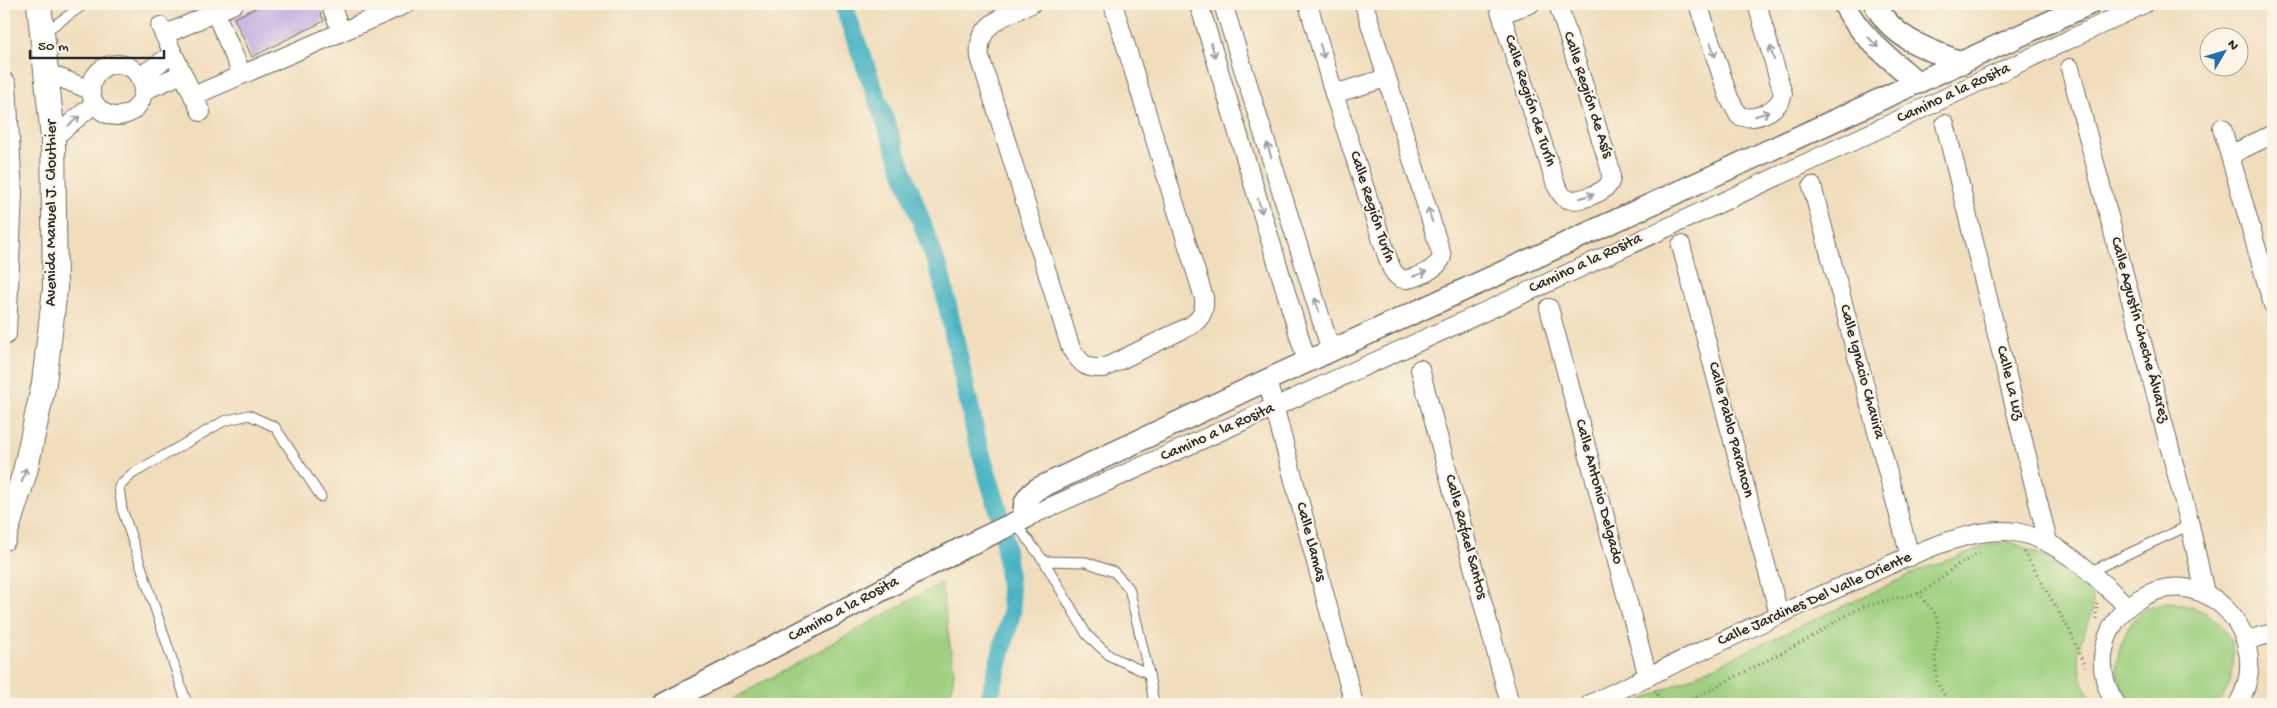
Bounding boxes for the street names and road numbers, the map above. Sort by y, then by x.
street label: Calle Región de Asís [1558,29,1617,162]
street label: Calle Región de Turín [1499,33,1559,170]
street label: Camino a la Rosita [1895,59,2014,128]
street label: Avenida Manuel J. Clouthier [43,118,62,306]
street label: Calle Región Turín [1344,149,1398,265]
street label: Camino a la Rosita [1527,229,1646,298]
street label: Calle Agustín Cheche Álvarez [2105,235,2174,426]
street label: Calle Ignacio Chavira [1834,303,1888,442]
street label: Calle La Luz [1991,344,2028,423]
street label: Calle Pablo Parancon [1703,360,1757,500]
street label: Camino a la Rosita [1158,399,1279,467]
street label: Calle Antonio Delgado [1569,417,1627,567]
street label: Calle Rafael Santos [1439,473,1491,602]
street label: Calle Llamas [1290,500,1330,585]
street label: Calle Jardines Del Valle Oriente [1715,548,1916,651]
street label: Camino a la Rosita [786,572,903,647]

